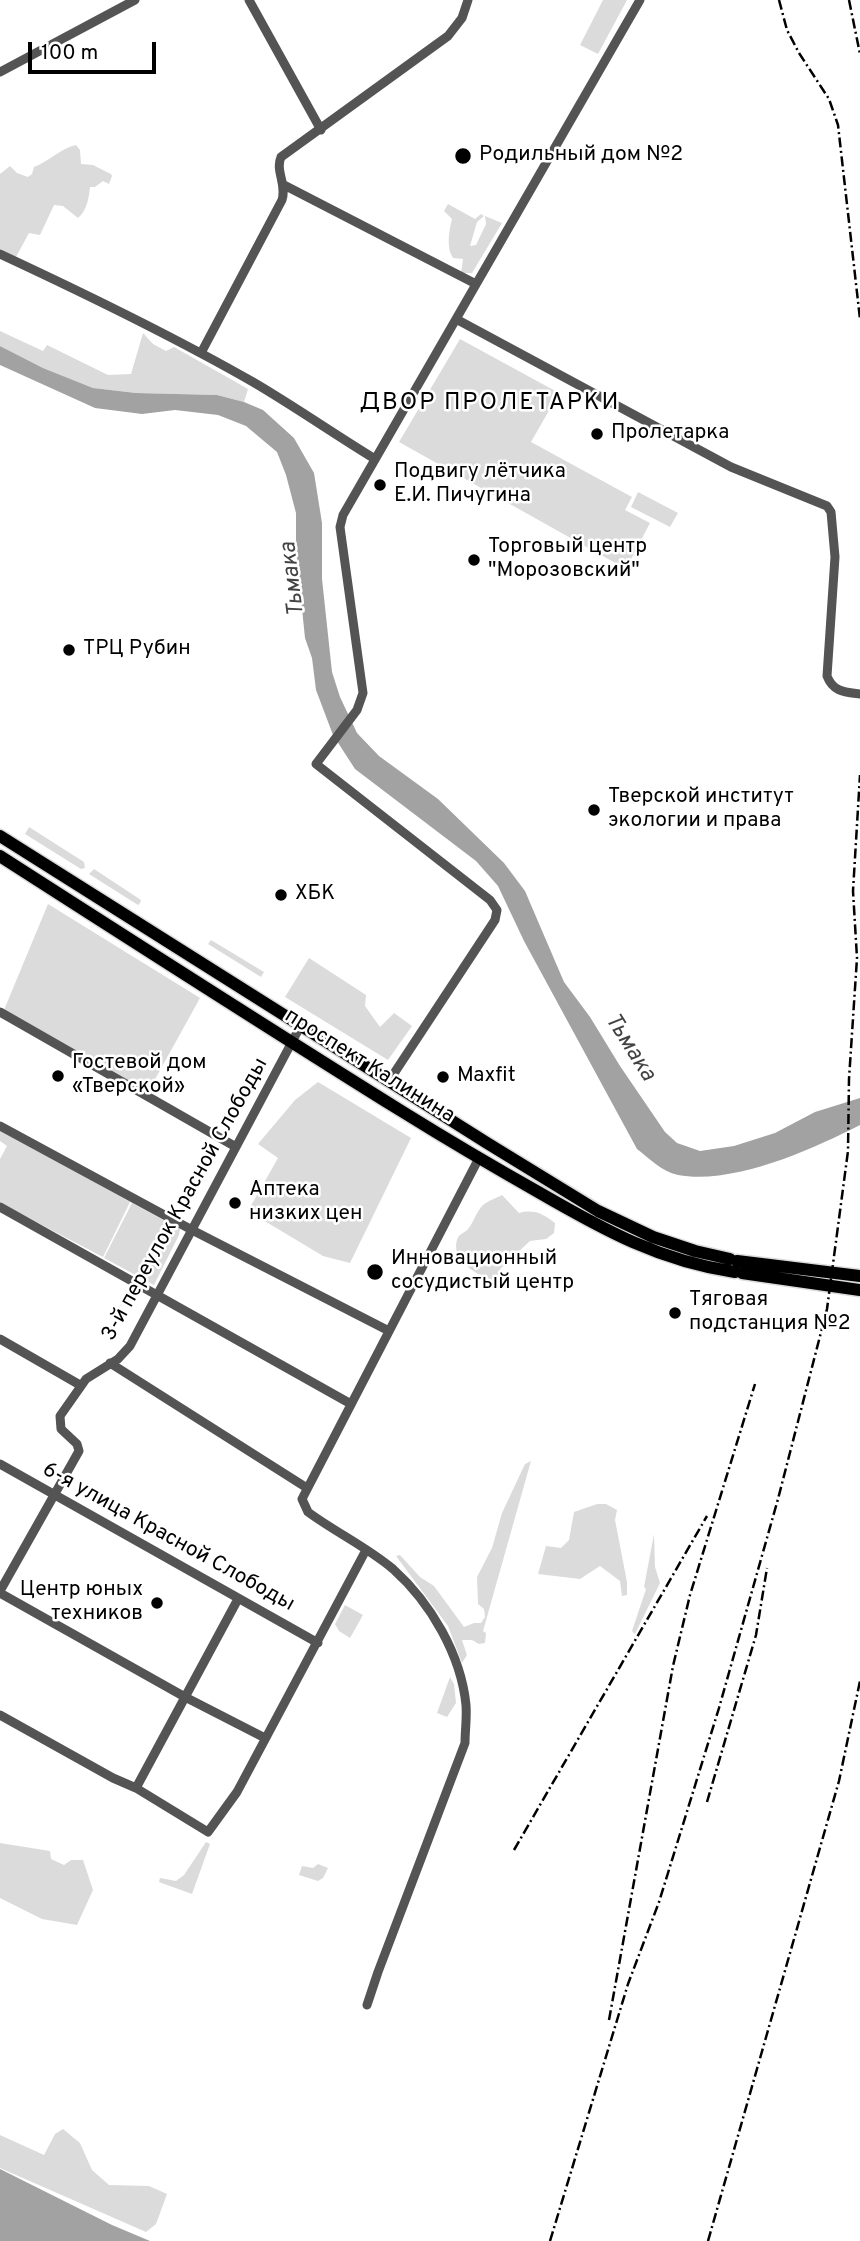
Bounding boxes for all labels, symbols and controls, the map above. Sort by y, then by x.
scale bar [32,28,159,72]
text: 100 m [41,40,98,67]
place label: Родильный дом №2 [479,143,683,169]
marker: Родильный дом №2 [453,146,473,166]
district label: ДВОР ПРОЛЕТАРКИ [361,390,619,418]
place label: Пролетарка [611,421,729,447]
marker: Пролетарка [589,426,605,442]
place label: Подвигу лётчика Е.И. Пичугина [394,460,566,510]
marker: Подвигу лётчика Е.И. Пичугина [372,477,388,493]
place label: Торговый центр "Морозовский" [488,535,647,585]
water label: Тьмака [276,540,312,618]
marker: Торговый центр "Морозовский" [466,552,482,568]
place label: ТРЦ Рубин [83,637,191,663]
marker: ТРЦ Рубин [61,642,77,658]
place label: Тверской институт экологии и права [608,785,794,835]
marker: Тверской институт экологии и права [586,802,602,818]
place label: ХБК [295,882,335,908]
marker: ХБК [273,887,289,903]
street label: проспект Калинина [279,1004,459,1130]
water label: Тьмака [597,1009,661,1087]
place label: Гостевой дом «Тверской» [72,1051,207,1101]
street label: 3-й переулок Красной Слободы [98,1054,274,1346]
place label: Maxfit [457,1064,516,1090]
marker: Гостевой дом «Тверской» [50,1068,66,1084]
marker: Maxfit [435,1069,451,1085]
place label: Аптека низких цен [249,1178,362,1228]
marker: Аптека низких цен [227,1195,243,1211]
place label: Инновационный сосудистый центр [391,1247,574,1297]
marker: Инновационный сосудистый центр [365,1262,385,1282]
place label: Тяговая подстанция №2 [689,1288,851,1338]
marker: Тяговая подстанция №2 [667,1305,683,1321]
street label: 6-я улица Красной Слободы [38,1458,298,1618]
place label: Центр юных техников [20,1578,143,1628]
marker: Центр юных техников [149,1595,165,1611]

